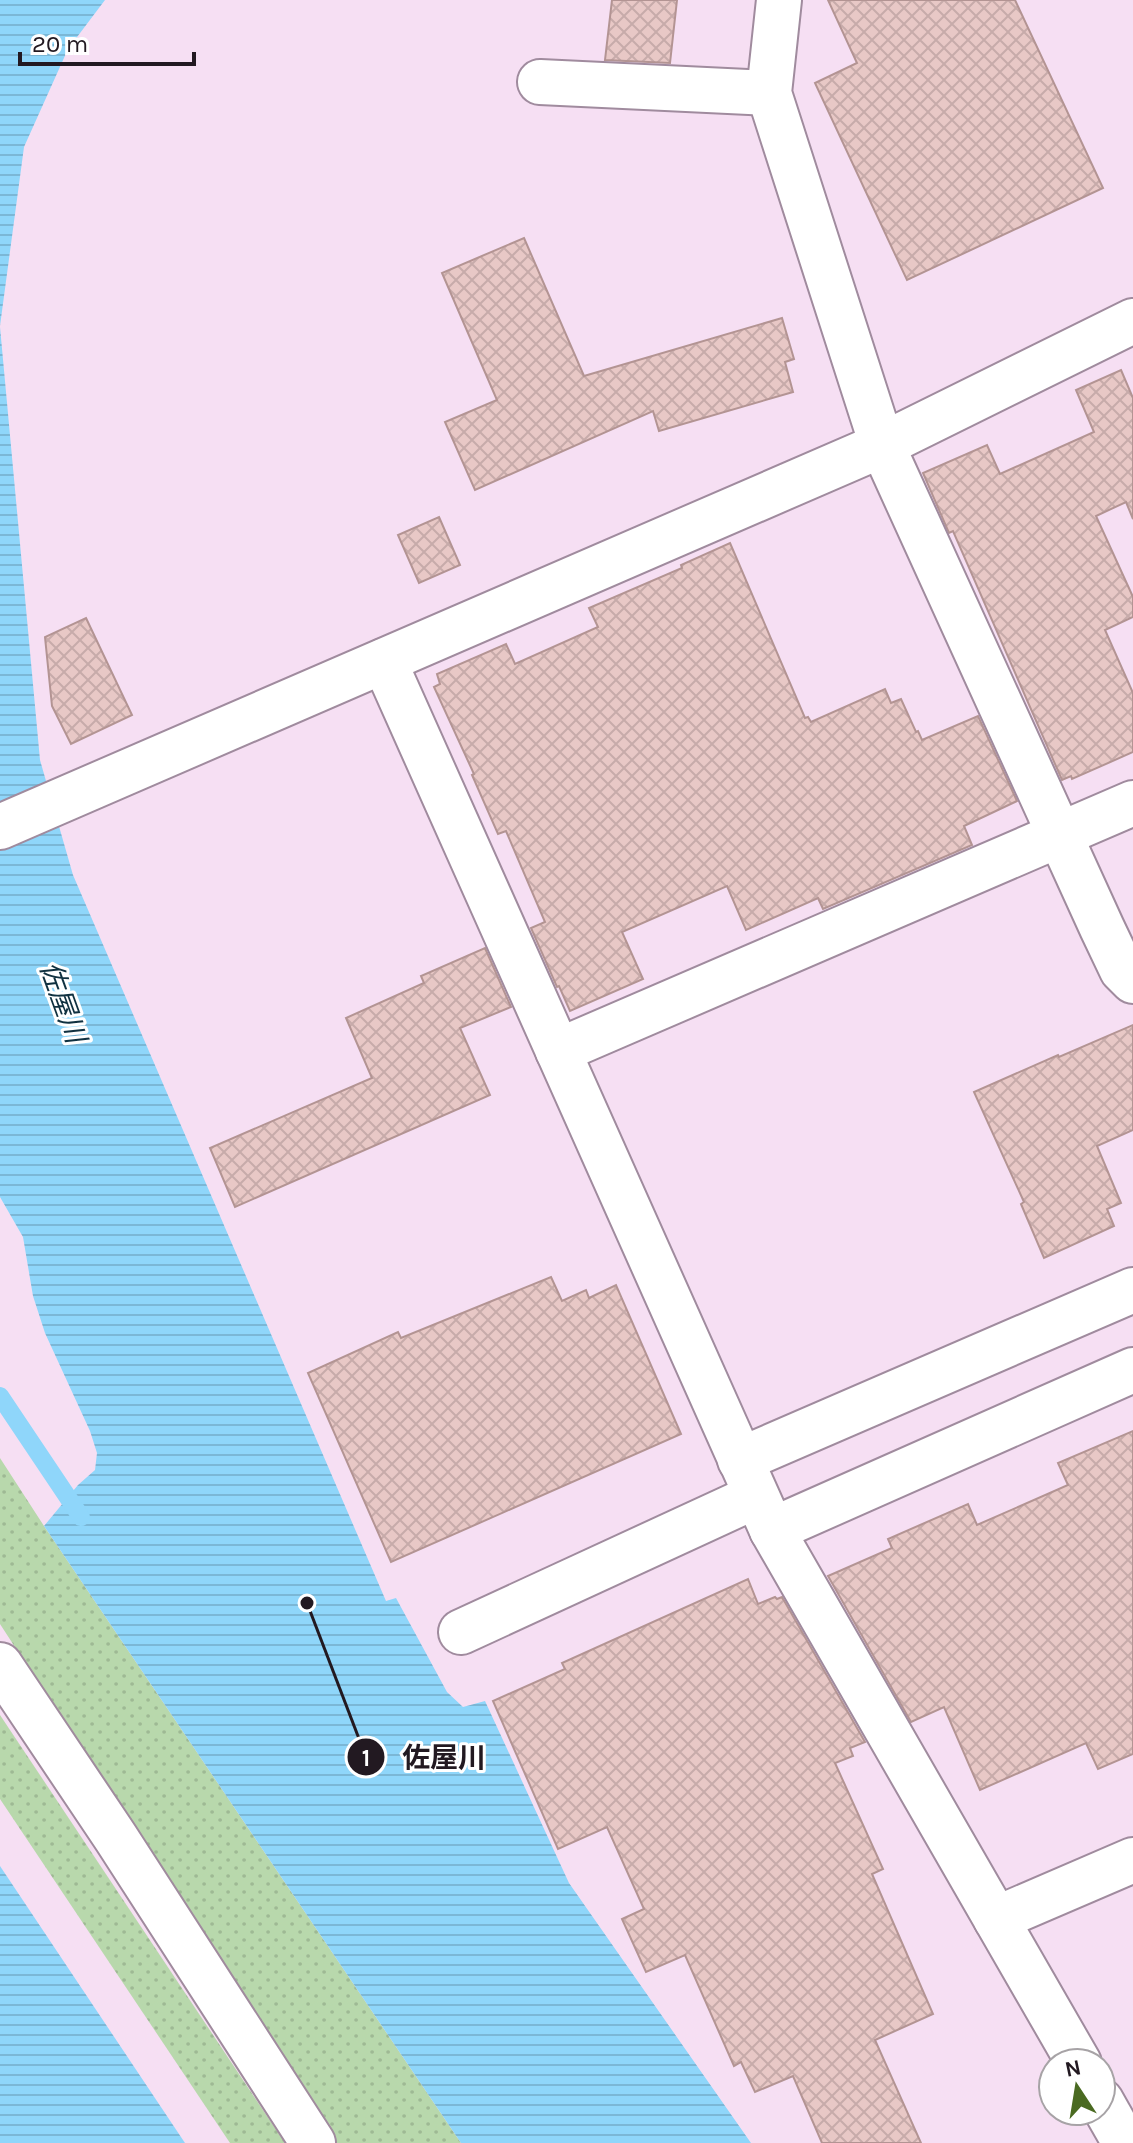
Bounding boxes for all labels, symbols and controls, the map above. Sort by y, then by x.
scale bar [20,16,194,66]
text: 20 m [32,30,88,58]
water label: 佐屋川 [33,957,94,1050]
callout: 佐屋川 [346,1731,502,1783]
text: 佐屋川 [402,1741,486,1774]
text: 1 [362,1744,370,1772]
north arrow [1037,2047,1117,2127]
text: N [1063,2054,1083,2083]

